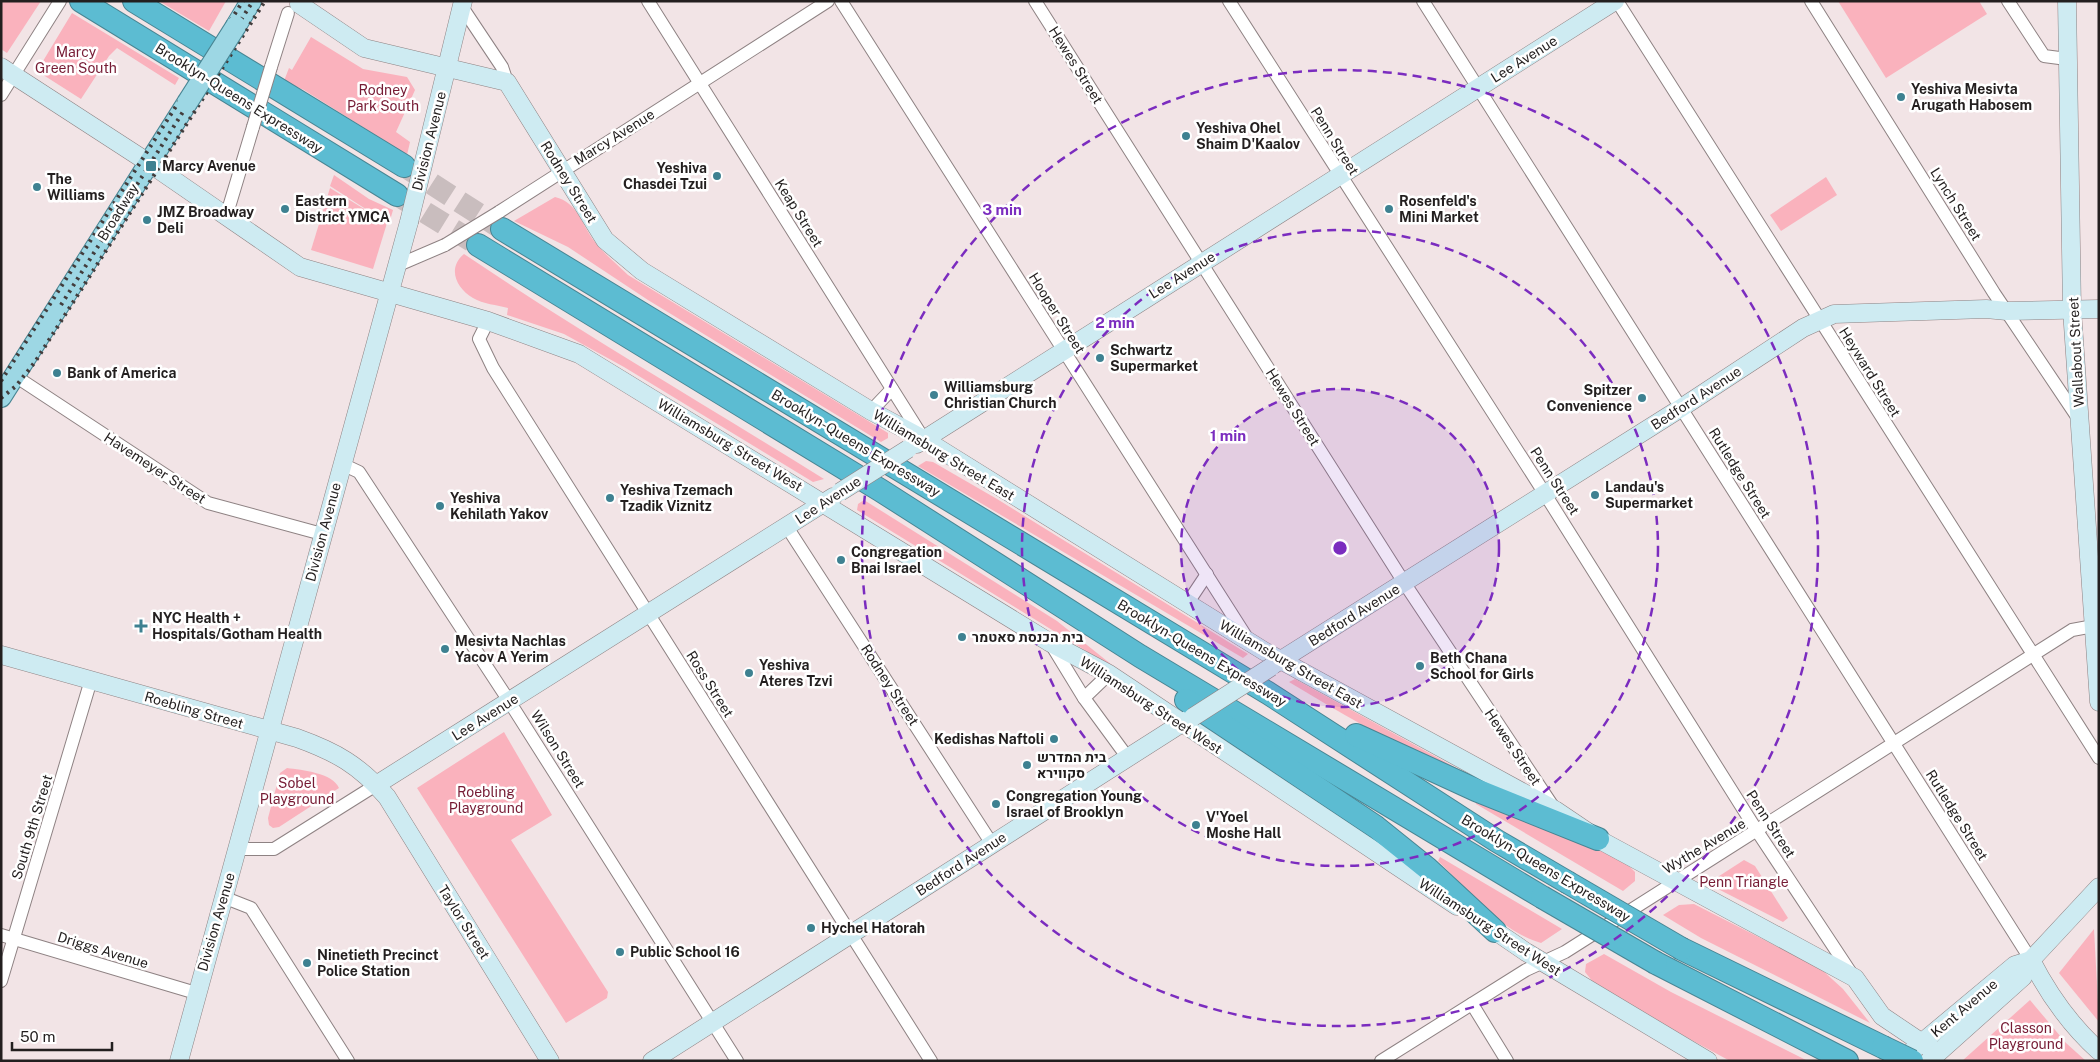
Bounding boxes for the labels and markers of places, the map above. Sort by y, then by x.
place label: Yeshiva Mesivta Arugath Habosem [1911,81,2032,113]
marker: Yeshiva Mesivta Arugath Habosem [1895,91,1907,103]
place label: Yeshiva Ohel Shaim D'Kaalov [1196,120,1301,152]
marker: Yeshiva Ohel Shaim D'Kaalov [1180,130,1192,142]
place label: Marcy Avenue [162,158,256,174]
marker: Marcy Avenue [144,159,158,173]
place label: Yeshiva Chasdei Tzui [623,160,707,192]
marker: Yeshiva Chasdei Tzui [711,170,723,182]
place label: The Williams [47,171,105,203]
marker: The Williams [31,181,43,193]
place label: Eastern District YMCA [295,193,390,225]
place label: Rosenfeld's Mini Market [1399,193,1479,225]
marker: Eastern District YMCA [279,203,291,215]
marker: Rosenfeld's Mini Market [1383,203,1395,215]
place label: JMZ Broadway Deli [157,204,254,236]
marker: JMZ Broadway Deli [141,214,153,226]
place label: Schwartz Supermarket [1110,342,1198,374]
marker: Schwartz Supermarket [1094,352,1106,364]
place label: Bank of America [67,365,176,381]
marker: Bank of America [51,367,63,379]
place label: Williamsburg Christian Church [944,379,1057,411]
place label: Spitzer Convenience [1547,382,1632,414]
marker: Williamsburg Christian Church [928,389,940,401]
marker: Spitzer Convenience [1636,392,1648,404]
place label: Landau's Supermarket [1605,479,1693,511]
place label: Yeshiva Tzemach Tzadik Viznitz [620,482,733,514]
marker: Landau's Supermarket [1589,489,1601,501]
place label: Yeshiva Kehilath Yakov [450,490,549,522]
marker: Yeshiva Tzemach Tzadik Viznitz [604,492,616,504]
marker: Yeshiva Kehilath Yakov [434,500,446,512]
centre of rings [1331,539,1349,557]
place label: Congregation Bnai Israel [851,544,942,576]
marker: Congregation Bnai Israel [835,554,847,566]
place label: NYC Health + Hospitals/Gotham Health [152,610,322,642]
marker: NYC Health + Hospitals/Gotham Health [134,619,148,633]
place label: בית הכנסת סאטמר [972,629,1084,645]
marker: בית הכנסת סאטמר [956,631,968,643]
place label: Mesivta Nachlas Yacov A Yerim [455,633,566,665]
marker: Mesivta Nachlas Yacov A Yerim [439,643,451,655]
place label: Beth Chana School for Girls [1430,650,1534,682]
place label: Yeshiva Ateres Tzvi [759,657,832,689]
marker: Beth Chana School for Girls [1414,660,1426,672]
marker: Yeshiva Ateres Tzvi [743,667,755,679]
place label: Kedishas Naftoli [934,731,1044,747]
marker: Kedishas Naftoli [1048,733,1060,745]
place label: בית המדרש סקווירא [1037,749,1107,781]
marker: בית המדרש סקווירא [1021,759,1033,771]
place label: Congregation Young Israel of Brooklyn [1006,788,1142,820]
marker: Congregation Young Israel of Brooklyn [990,798,1002,810]
place label: V'Yoel Moshe Hall [1206,809,1282,841]
marker: V'Yoel Moshe Hall [1190,819,1202,831]
place label: Hychel Hatorah [821,920,925,936]
marker: Hychel Hatorah [805,922,817,934]
place label: Public School 16 [630,944,740,960]
marker: Public School 16 [614,946,626,958]
place label: Ninetieth Precinct Police Station [317,947,439,979]
marker: Ninetieth Precinct Police Station [301,957,313,969]

